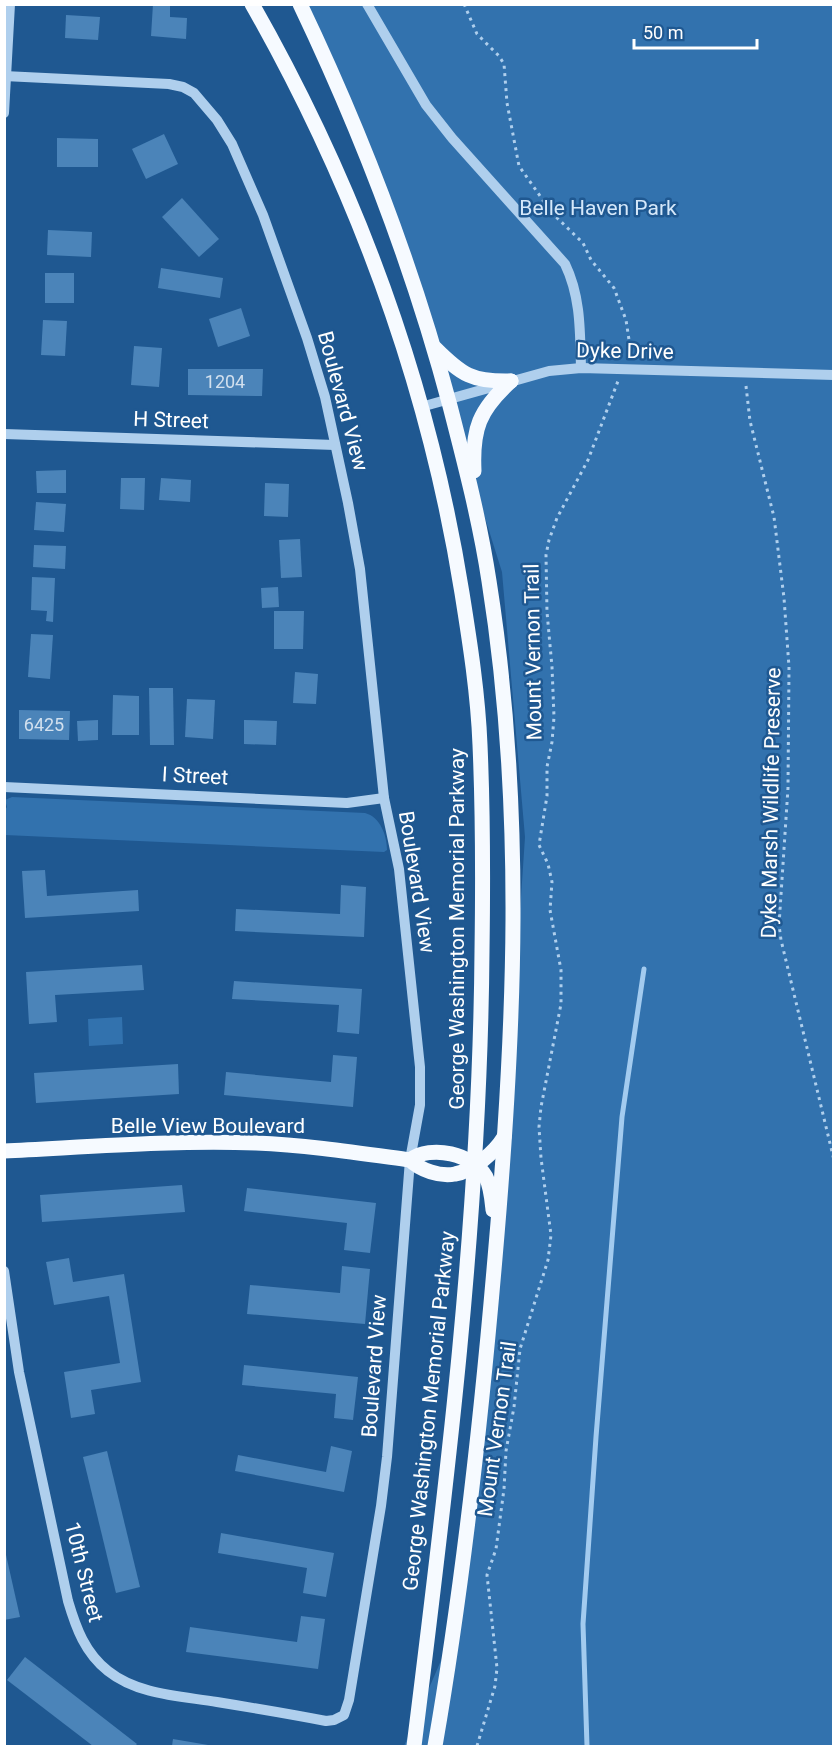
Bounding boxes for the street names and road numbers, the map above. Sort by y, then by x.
street label: Boulevard View [313,329,373,474]
street label: Dyke Drive [576,338,674,364]
street label: H Street [133,407,209,433]
street label: Mount Vernon Trail [519,563,547,741]
street label: Dyke Marsh Wildlife Preserve [757,667,785,939]
street label: George Washington Memorial Parkway [445,748,469,1110]
street label: I Street [161,762,229,790]
street label: Boulevard View [394,809,440,955]
street label: Belle View Boulevard [111,1114,305,1138]
street label: George Washington Memorial Parkway [398,1230,460,1592]
street label: Boulevard View [357,1293,391,1438]
street label: Mount Vernon Trail [473,1340,521,1518]
street label: 10th Street [60,1519,108,1625]

